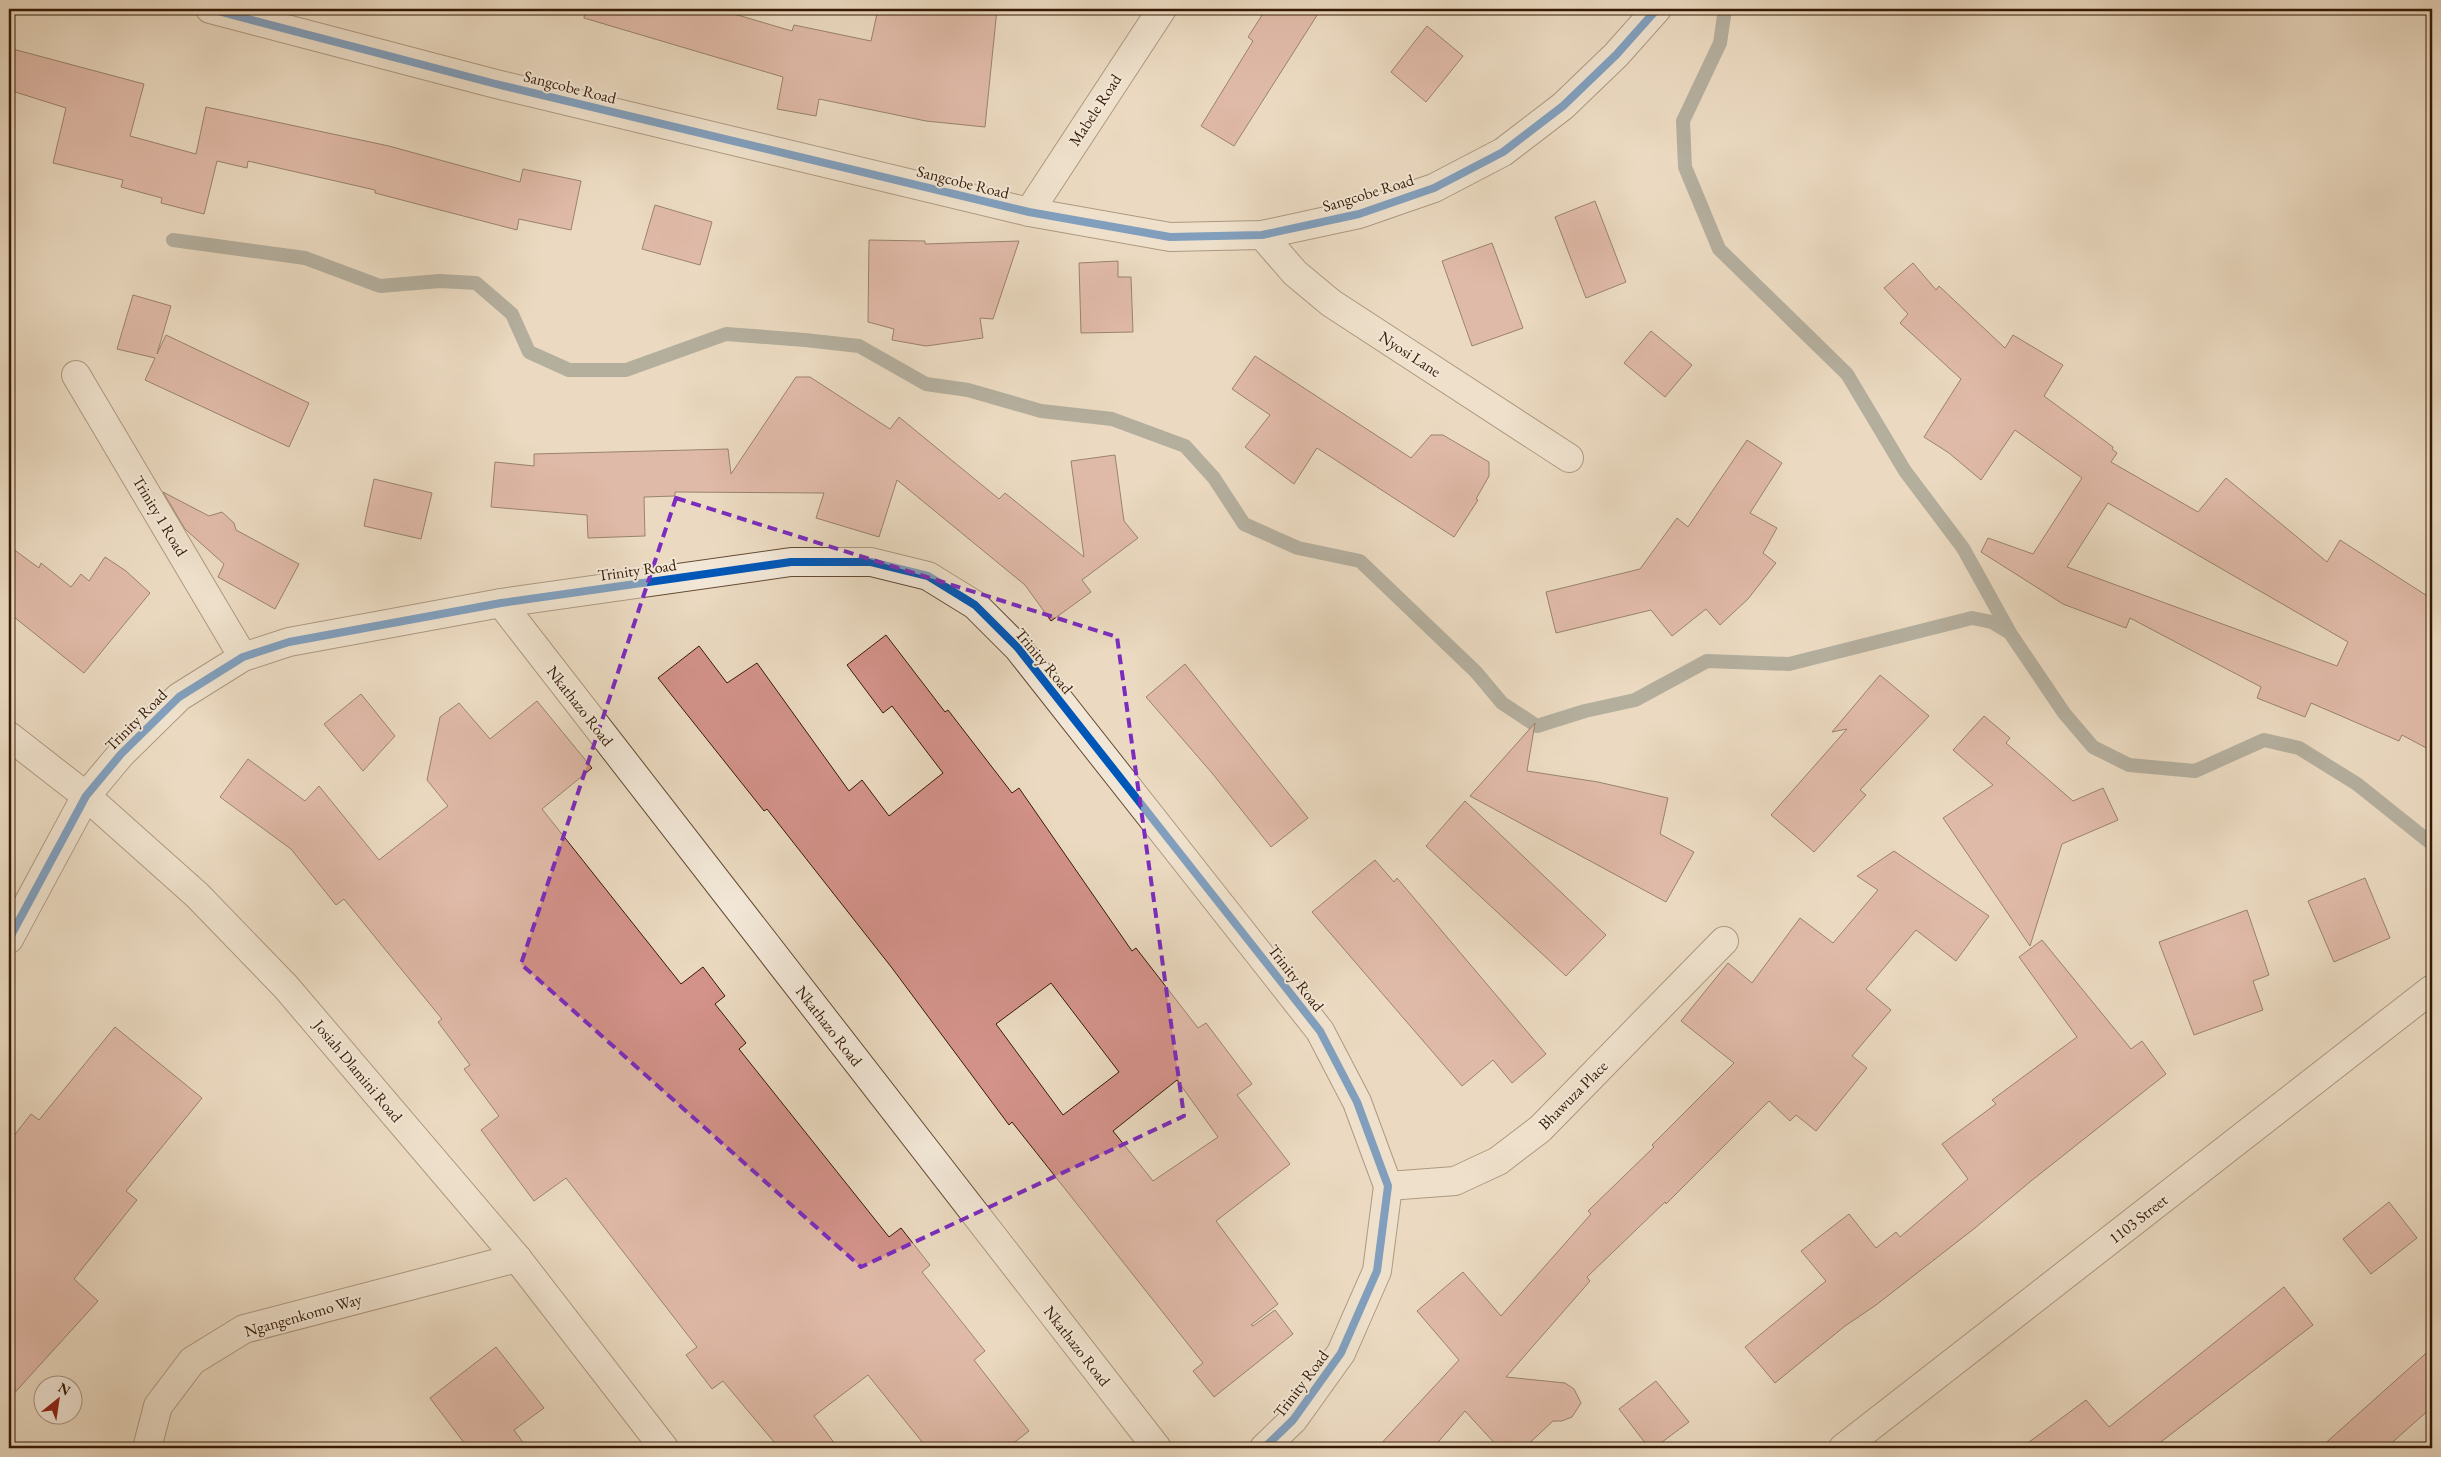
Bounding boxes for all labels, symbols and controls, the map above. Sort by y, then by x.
street label: Sangcobe Road [522,65,619,109]
street label: Mabele Road [1064,69,1127,150]
street label: Sangcobe Road [915,160,1012,204]
street label: Sangcobe Road [1320,169,1417,217]
street label: Nyosi Lane [1375,326,1445,382]
street label: Trinity 1 Road [128,472,193,561]
street label: Trinity Road [596,554,679,586]
street label: Trinity Road [1010,624,1078,699]
street label: Nkathazo Road [542,662,619,751]
street label: Trinity Road [100,684,172,756]
street label: Trinity Road [1263,940,1329,1016]
street label: Nkathazo Road [791,982,868,1071]
street label: Josiah Dlamini Road [308,1014,408,1127]
street label: Bhawuza Place [1534,1056,1612,1134]
street label: 1103 Street [2104,1189,2172,1249]
street label: Ngangenkomo Way [242,1288,365,1342]
street label: Nkathazo Road [1039,1302,1116,1391]
street label: Trinity Road [1269,1345,1334,1422]
north arrow [32,1374,82,1424]
text: N [55,1378,74,1400]

